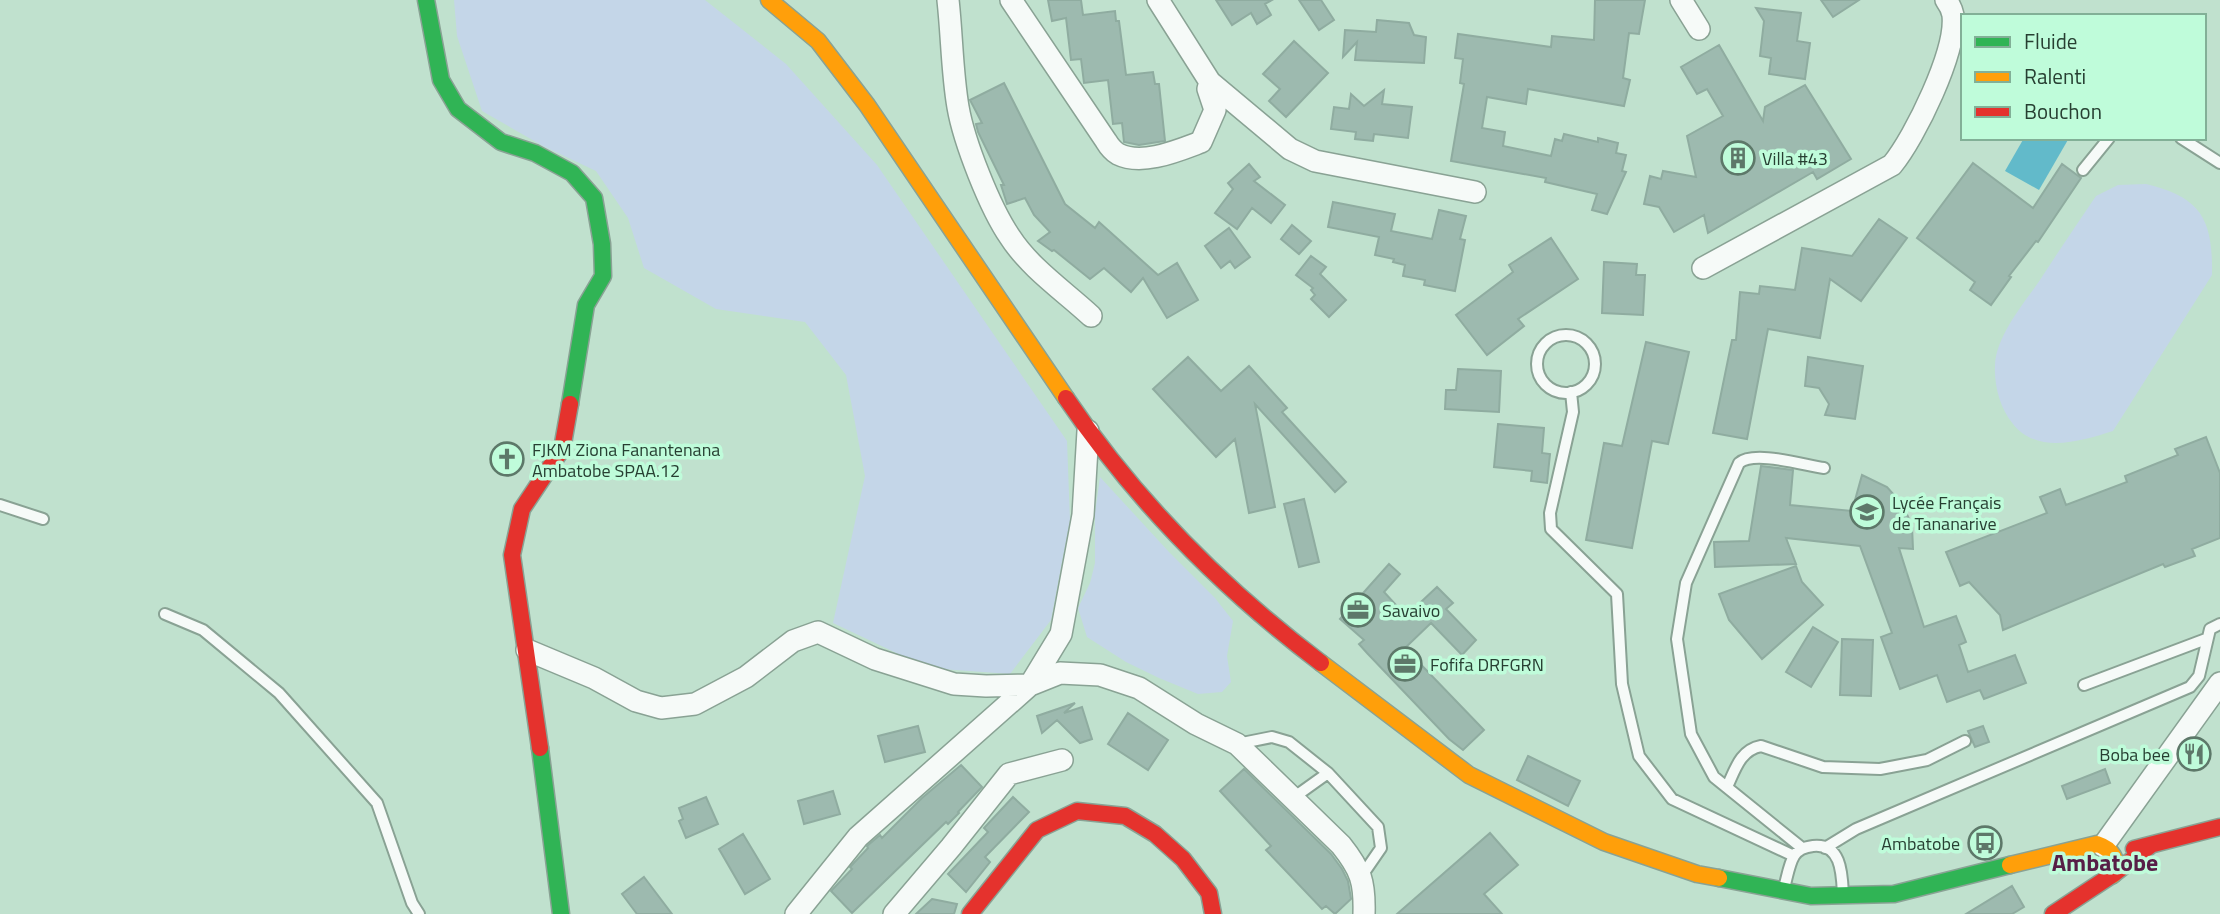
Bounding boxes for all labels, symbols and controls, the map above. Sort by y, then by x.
legend [1961,14,2206,140]
text: Fluide [2024,25,2077,57]
text: Ralenti [2024,60,2086,92]
text: Bouchon [2024,95,2102,127]
building icon: Villa #43 [1719,139,1757,177]
place label: Villa #43 [1762,145,1828,172]
place label: FJKM Ziona Fanantenana Ambatobe SPAA.12 [532,436,720,484]
church icon: FJKM Ziona Fanantenana Ambatobe SPAA.12 [488,440,526,478]
place label: Lycée Français de Tananarive [1892,489,2001,537]
school or university icon: Lycée Français de Tananarive [1848,493,1886,531]
office icon: Savaivo [1339,591,1377,629]
place label: Savaivo [1382,597,1440,624]
office icon: Fofifa DRFGRN [1386,645,1424,683]
place label: Fofifa DRFGRN [1430,651,1544,678]
restaurant icon: Boba bee [2175,735,2213,773]
place label: Boba bee [2099,741,2170,768]
bus stop icon: Ambatobe [1966,824,2004,862]
place label: Ambatobe [1881,830,1960,857]
district label: Ambatobe [2052,844,2158,880]

